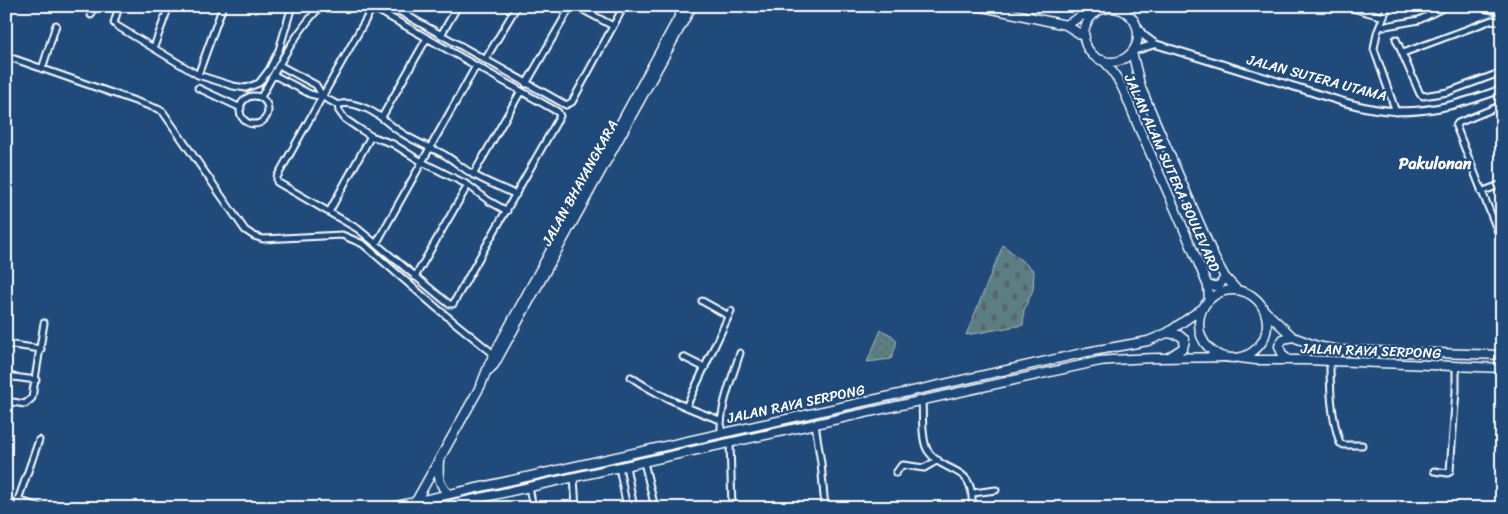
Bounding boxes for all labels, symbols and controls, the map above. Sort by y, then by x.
street label: JALAN SUTERA UTAMA [1243,47,1390,109]
street label: JALAN ALAM SUTERA BOULEVARD [1117,69,1227,276]
street label: JALAN BHAYANGKARA [534,115,625,251]
district label: Pakulonan [1399,149,1472,178]
street label: JALAN RAYA SERPONG [1299,336,1442,366]
street label: JALAN RAYA SERPONG [724,377,867,431]

